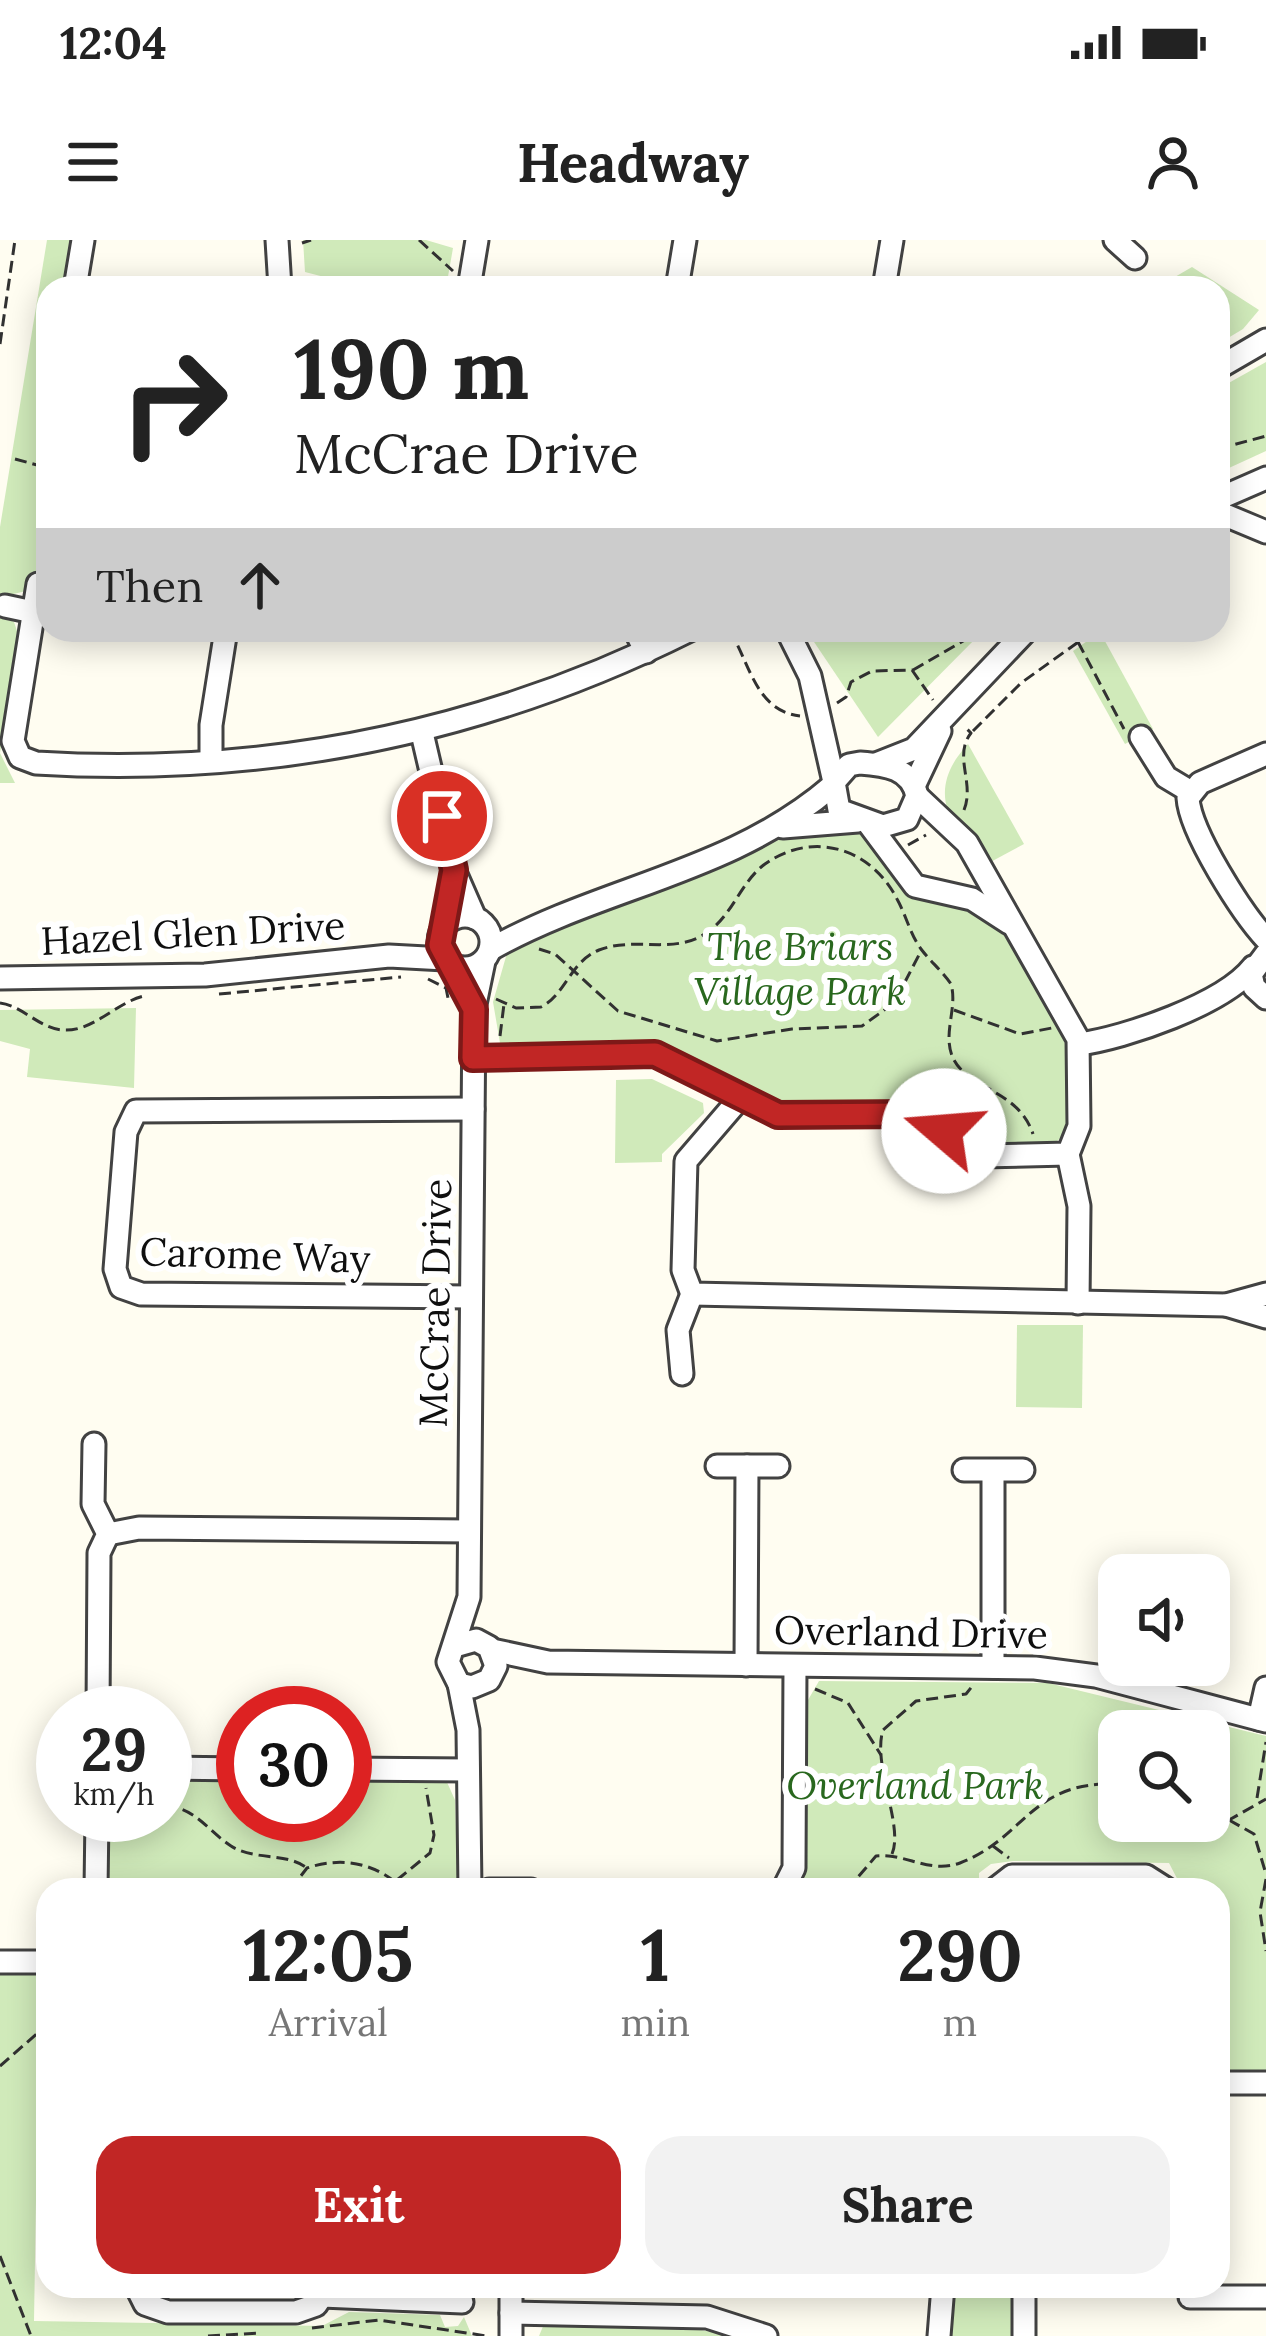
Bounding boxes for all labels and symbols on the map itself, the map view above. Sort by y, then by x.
pin [391,765,493,867]
street label: Hazel Glen Drive [40,900,346,966]
park label: The Briars Village Park [694,921,906,1016]
position arrow [881,1068,1007,1194]
street label: McCrae Drive [408,1178,462,1428]
street label: Carome Way [139,1226,372,1284]
street label: Overland Drive [774,1605,1048,1659]
speed limit sign: 30 [216,1686,372,1842]
park label: Overland Park [786,1760,1044,1810]

